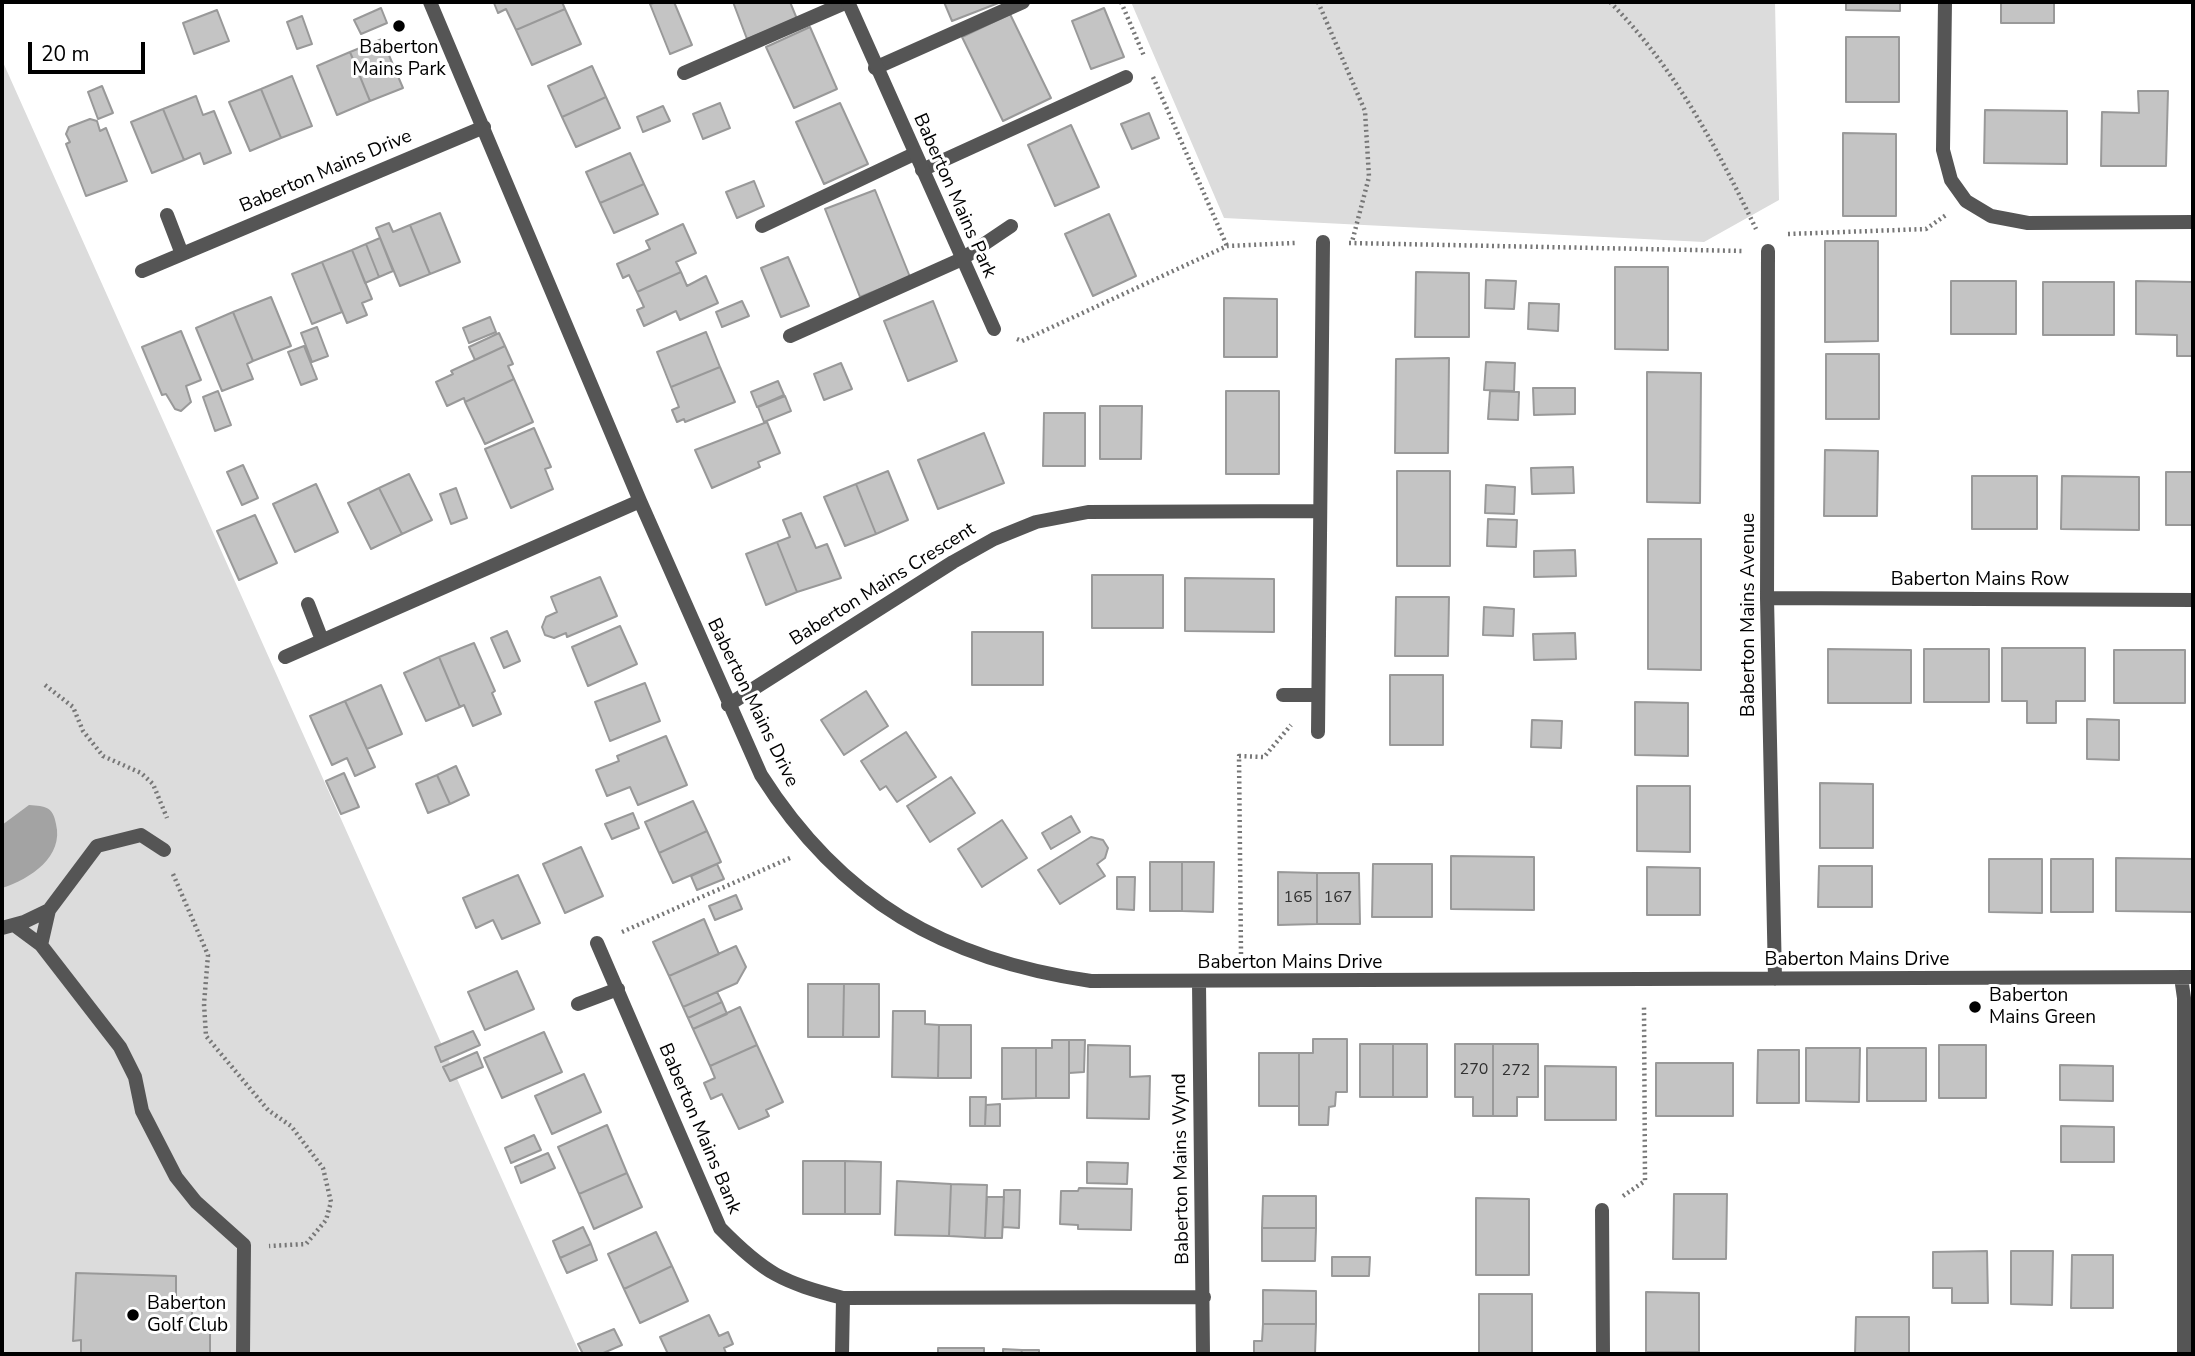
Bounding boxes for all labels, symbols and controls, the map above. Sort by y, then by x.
marker: Baberton Mains Park [391,18,407,34]
scale bar [32,28,149,72]
place label: Baberton Mains Park [352,37,446,81]
text: 20 m [41,40,90,68]
street label: Baberton Mains Park [907,110,1001,282]
street label: Baberton Mains Drive [236,125,416,219]
street label: Baberton Mains Avenue [1738,513,1760,717]
street label: Baberton Mains Crescent [786,518,980,652]
street label: Baberton Mains Row [1891,569,2069,591]
street label: Baberton Mains Drive [701,615,803,791]
house number: 165 [1284,888,1312,908]
house number: 167 [1324,888,1352,908]
street label: Baberton Mains Drive [1765,949,1949,971]
street label: Baberton Mains Drive [1198,952,1382,974]
place label: Baberton Mains Green [1989,985,2096,1029]
marker: Baberton Mains Green [1967,999,1983,1015]
street label: Baberton Mains Bank [653,1040,745,1218]
house number: 270 [1460,1060,1488,1080]
house number: 272 [1502,1061,1530,1081]
street label: Baberton Mains Wynd [1169,1073,1195,1265]
place label: Baberton Golf Club [147,1293,228,1337]
marker: Baberton Golf Club [125,1307,141,1323]

